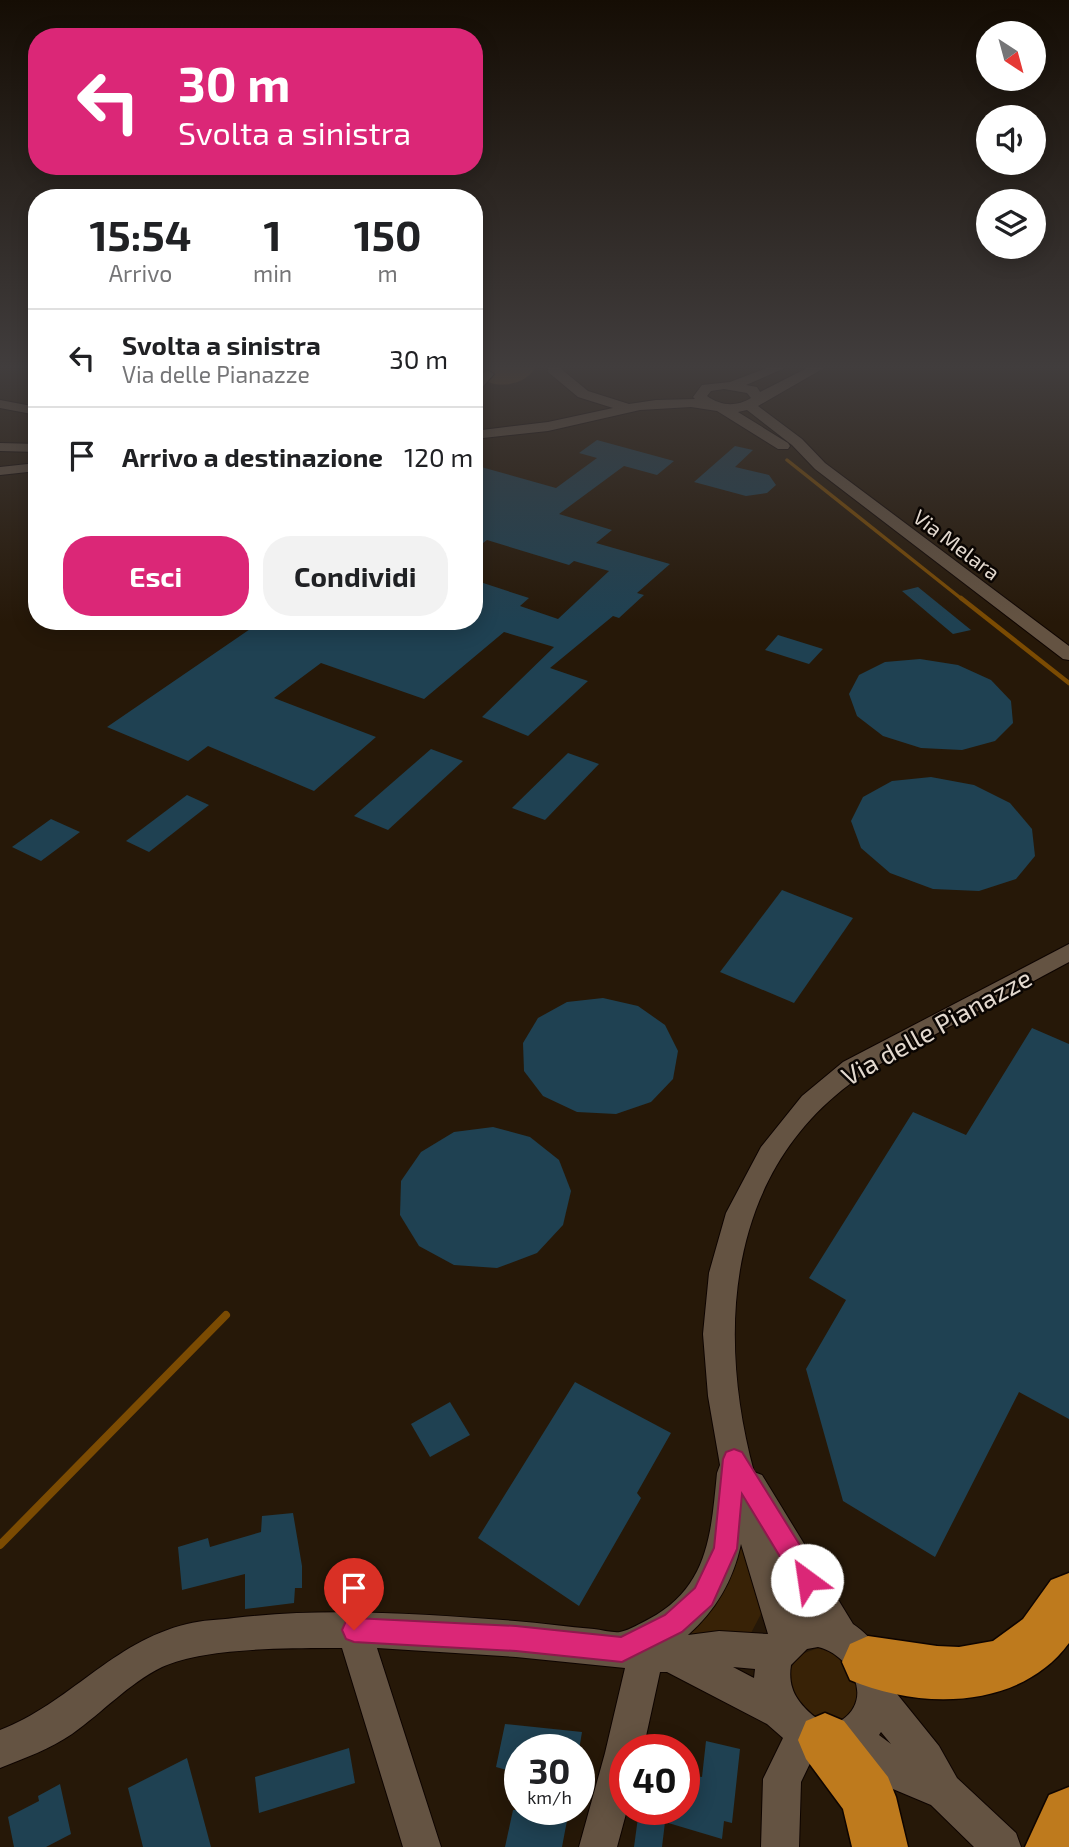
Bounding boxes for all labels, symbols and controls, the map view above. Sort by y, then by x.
north arrow [976,21,1046,91]
map controls [976,21,1046,259]
text: 30 m [178,53,290,112]
icon: left [63,56,154,147]
button: sound [976,105,1046,175]
text: Svolta a sinistra [178,113,411,151]
button: layers [976,189,1046,259]
text: 15:54 [89,209,192,259]
text: 1 [264,209,282,259]
text: 150 [354,209,422,259]
text: Arrivo [109,259,172,287]
text: min [253,259,292,287]
text: m [378,259,398,287]
text: Svolta a sinistra [122,329,321,360]
icon: left [63,339,101,377]
text: 30 m [389,343,448,374]
text: Via delle Pianazze [122,360,310,388]
icon: arrive [63,437,101,475]
text: Arrivo a destinazione [122,441,383,472]
text: 120 m [404,441,473,472]
street label: Via Melara [909,503,1005,585]
button: Esci [63,536,249,616]
button: Condividi [263,536,448,616]
street label: Via delle Pianazze [836,961,1036,1091]
position arrow [770,1543,844,1617]
pin [324,1558,384,1630]
icon: arrive [335,1569,373,1607]
speed limit sign: 40 [609,1734,700,1825]
text: 30 [529,1749,570,1791]
text: km/h [527,1786,572,1808]

